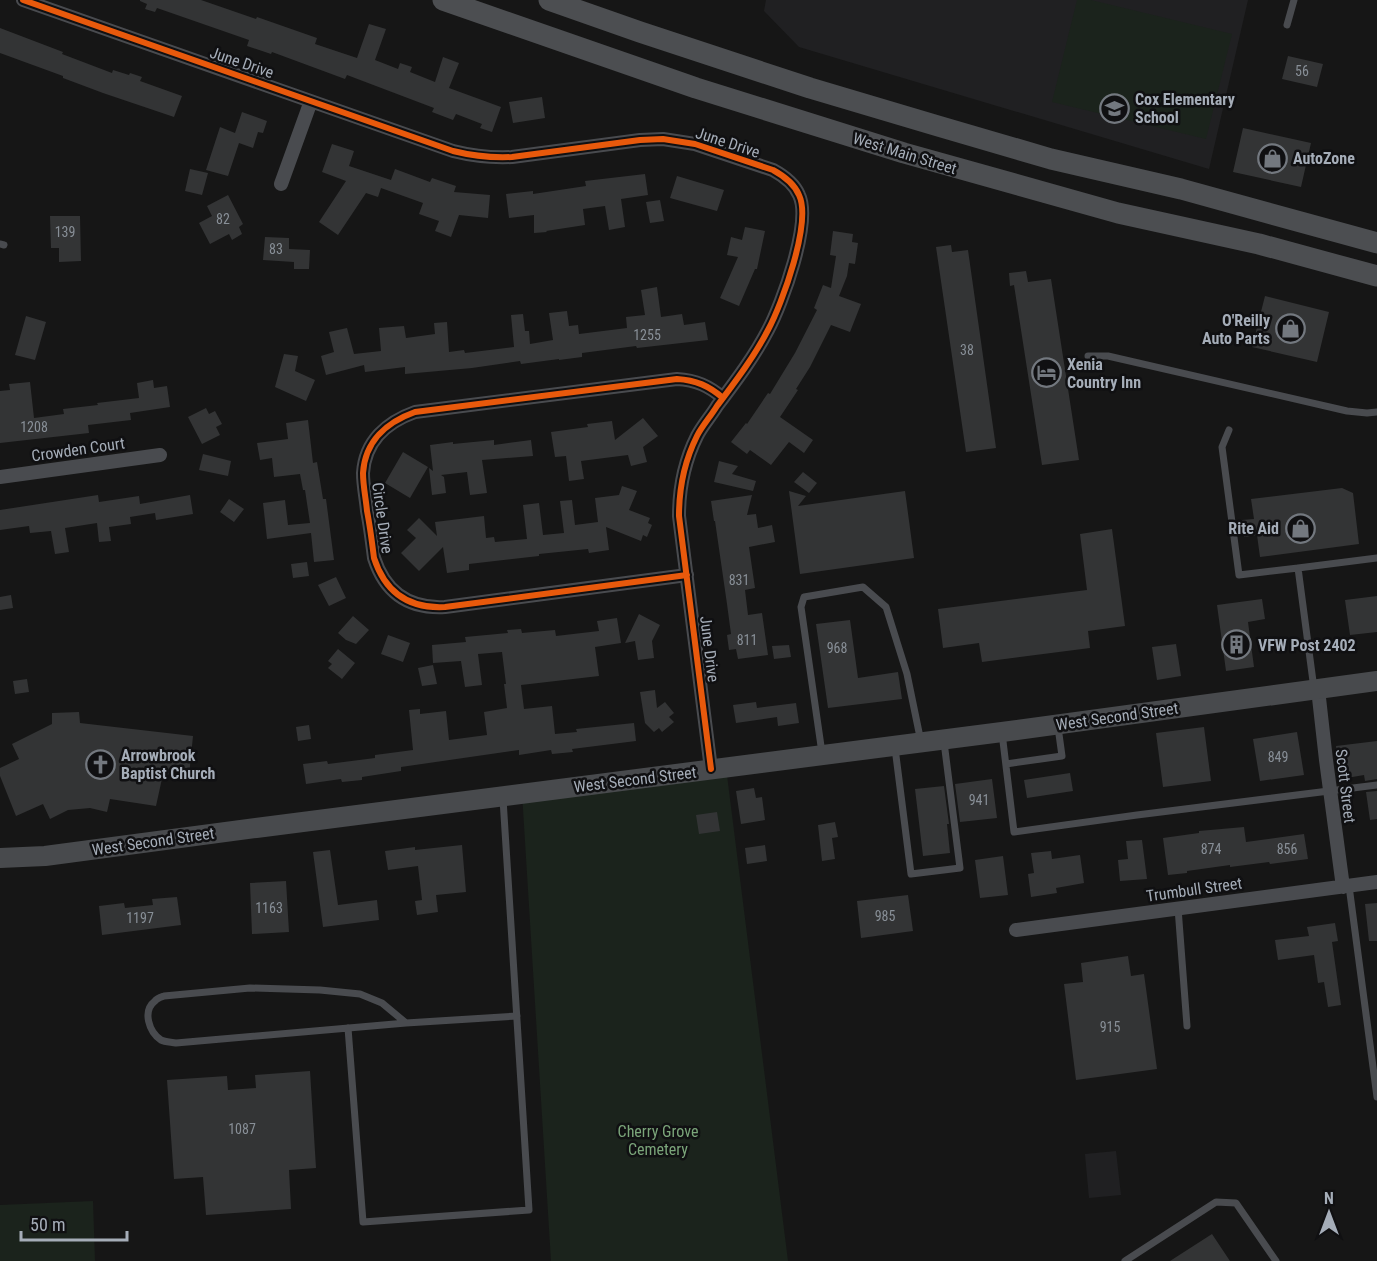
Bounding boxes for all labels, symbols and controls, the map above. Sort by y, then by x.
street label: June Drive [207,43,276,82]
house number: 56 [1295,63,1309,79]
place label: Cox Elementary School [1135,90,1235,127]
school or university icon: Cox Elementary School [1098,92,1130,124]
street label: June Drive [693,123,762,162]
street label: West Main Street [851,129,959,178]
shop icon: AutoZone [1256,142,1288,174]
place label: AutoZone [1293,149,1355,168]
house number: 82 [216,211,230,227]
house number: 139 [55,224,75,240]
house number: 83 [269,241,283,257]
place label: O'Reilly Auto Parts [1202,311,1270,348]
shop icon: O'Reilly Auto Parts [1275,313,1307,345]
house number: 1255 [633,327,661,343]
house number: 38 [960,342,974,358]
place label: Xenia Country Inn [1067,355,1141,392]
hotel icon: Xenia Country Inn [1030,357,1062,389]
house number: 1208 [20,419,48,435]
street label: Crowden Court [30,434,126,465]
street label: Circle Drive [368,481,397,555]
shop icon: Rite Aid [1284,512,1316,544]
place label: Rite Aid [1228,519,1279,538]
house number: 831 [729,572,749,588]
street label: June Drive [696,615,723,683]
building icon: VFW Post 2402 [1221,629,1253,661]
house number: 811 [737,632,757,648]
place label: VFW Post 2402 [1258,636,1356,655]
house number: 968 [827,640,847,656]
street label: West Second Street [1055,698,1180,734]
place label: Arrowbrook Baptist Church [121,746,216,783]
church icon: Arrowbrook Baptist Church [84,748,116,780]
street label: Scott Street [1332,748,1359,824]
house number: 849 [1268,749,1288,765]
street label: West Second Street [573,763,698,796]
house number: 941 [969,792,989,808]
street label: West Second Street [91,823,216,859]
house number: 874 [1201,841,1221,857]
house number: 856 [1277,841,1297,857]
street label: Trumbull Street [1145,873,1243,906]
house number: 1163 [255,900,283,916]
house number: 985 [875,908,895,924]
house number: 1197 [126,910,154,926]
house number: 915 [1100,1019,1120,1035]
house number: 1087 [228,1121,256,1137]
park label: Cherry Grove Cemetery [618,1122,698,1159]
north arrow [1299,1183,1359,1243]
text: N [1324,1189,1334,1208]
scale bar [21,1204,128,1242]
text: 50 m [30,1214,65,1235]

